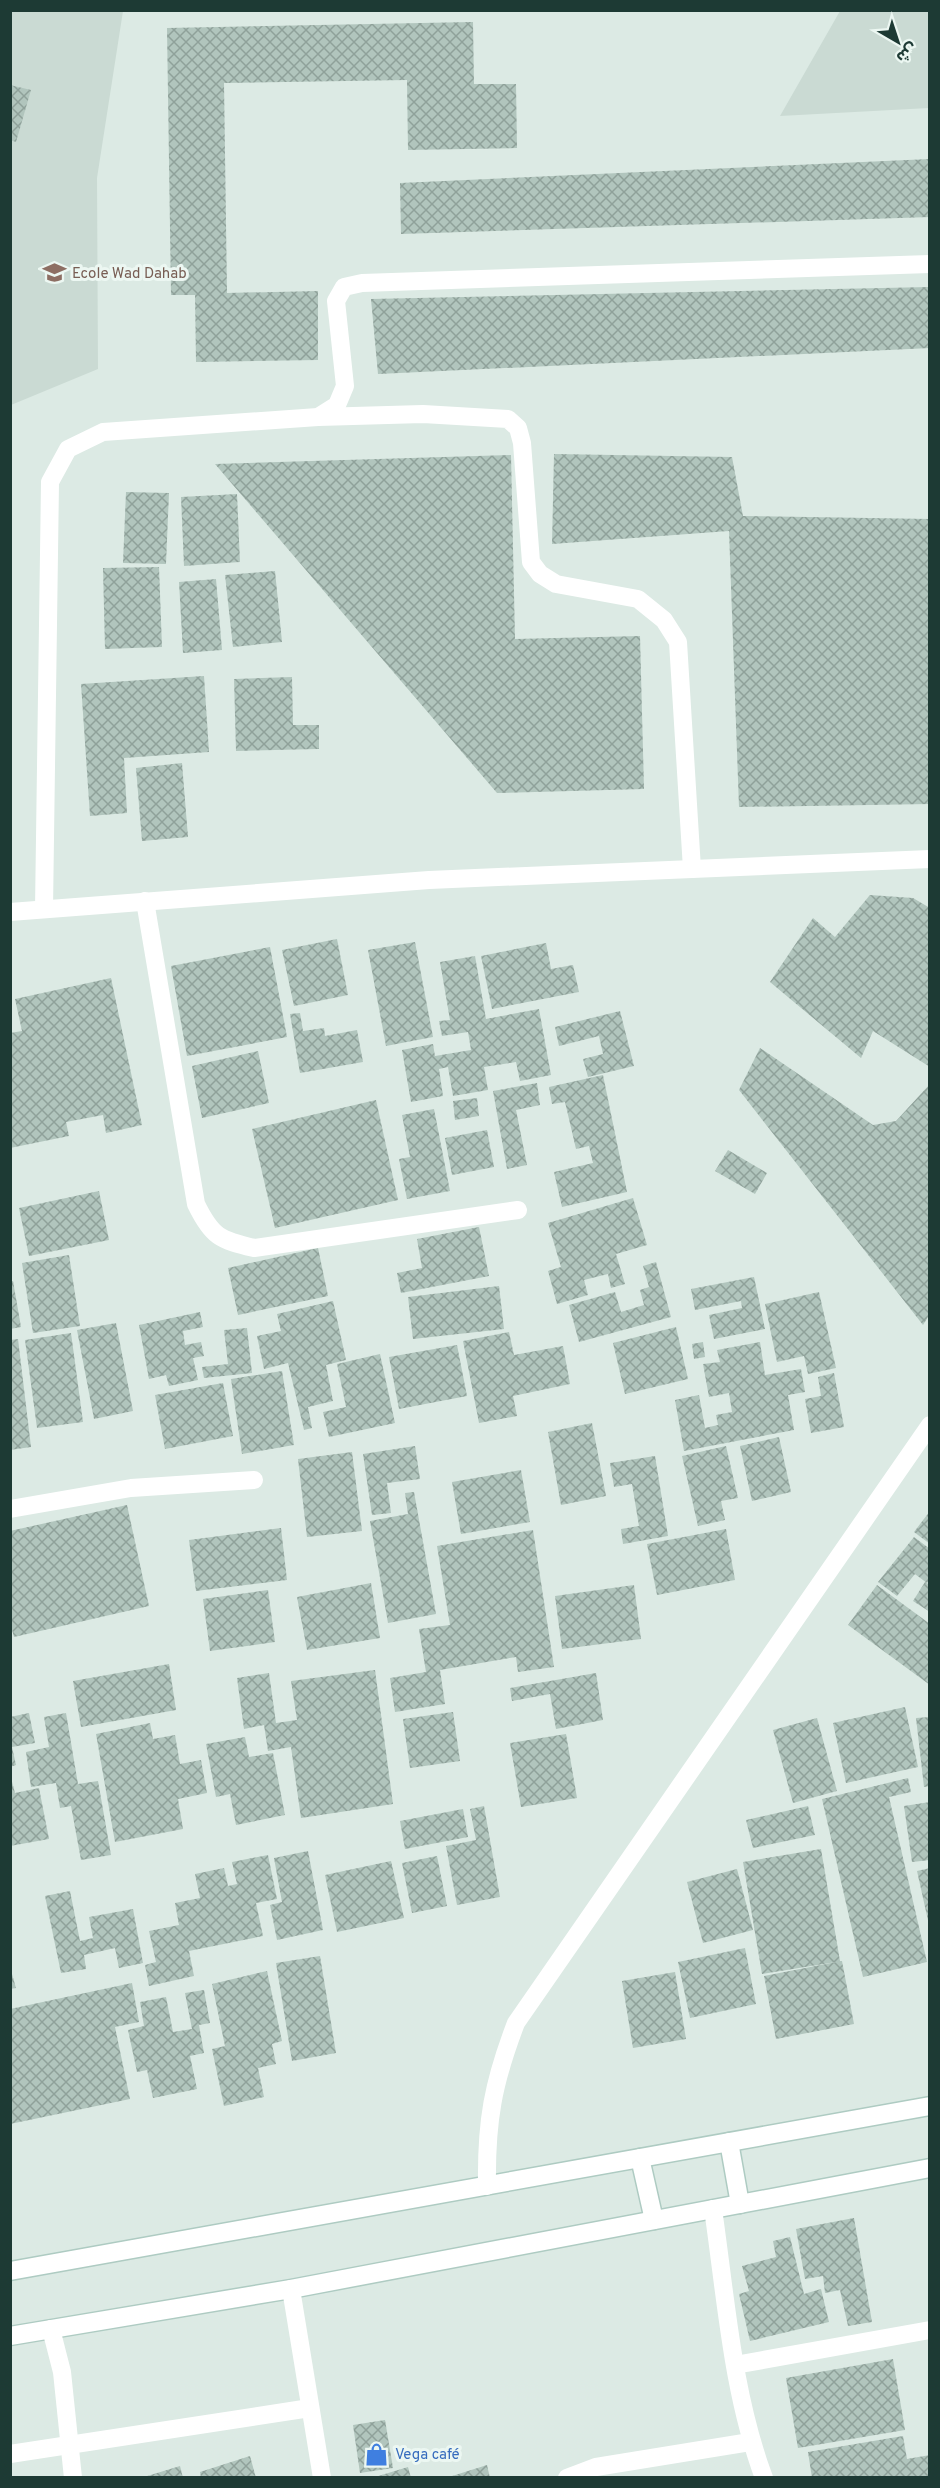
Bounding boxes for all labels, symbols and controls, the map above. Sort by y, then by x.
north arrow [868,12,928,72]
text: ش [891,37,921,67]
school or university icon: Ecole Wad Dahab [41,260,67,286]
place label: Ecole Wad Dahab [72,265,187,284]
shop icon: Vega café [364,2441,390,2467]
place label: Vega café [395,2446,460,2465]

